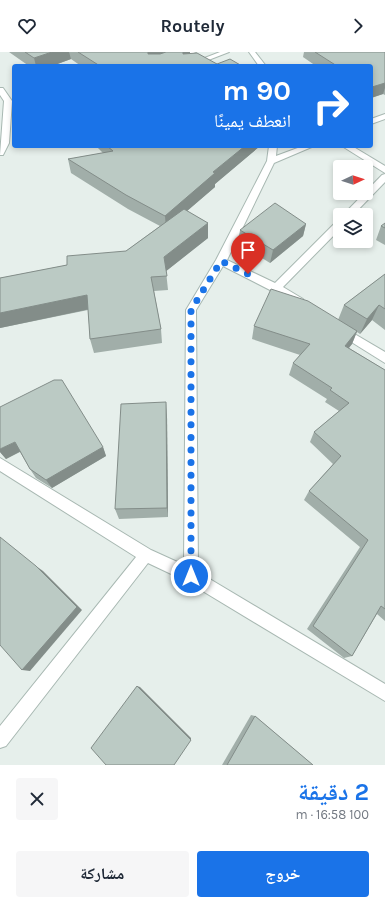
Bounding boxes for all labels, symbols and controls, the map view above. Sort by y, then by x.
icon: heart [16,15,38,37]
text: Routely [160,15,225,37]
icon: forward [347,15,369,37]
text: 90 m [223,74,291,107]
icon: right [305,80,357,132]
text: انعطف يمينًا [214,110,291,132]
north arrow [333,160,373,200]
map controls [333,160,373,248]
button: layers [333,208,373,248]
pin [231,233,265,274]
icon: arrive [237,239,259,261]
position arrow [170,555,212,597]
button: close [16,778,58,820]
text: 2 دقيقة [298,778,369,806]
text: 100 m · 16:58 [295,807,369,822]
button: مشاركة [16,851,189,897]
button: خروج [197,851,369,897]

